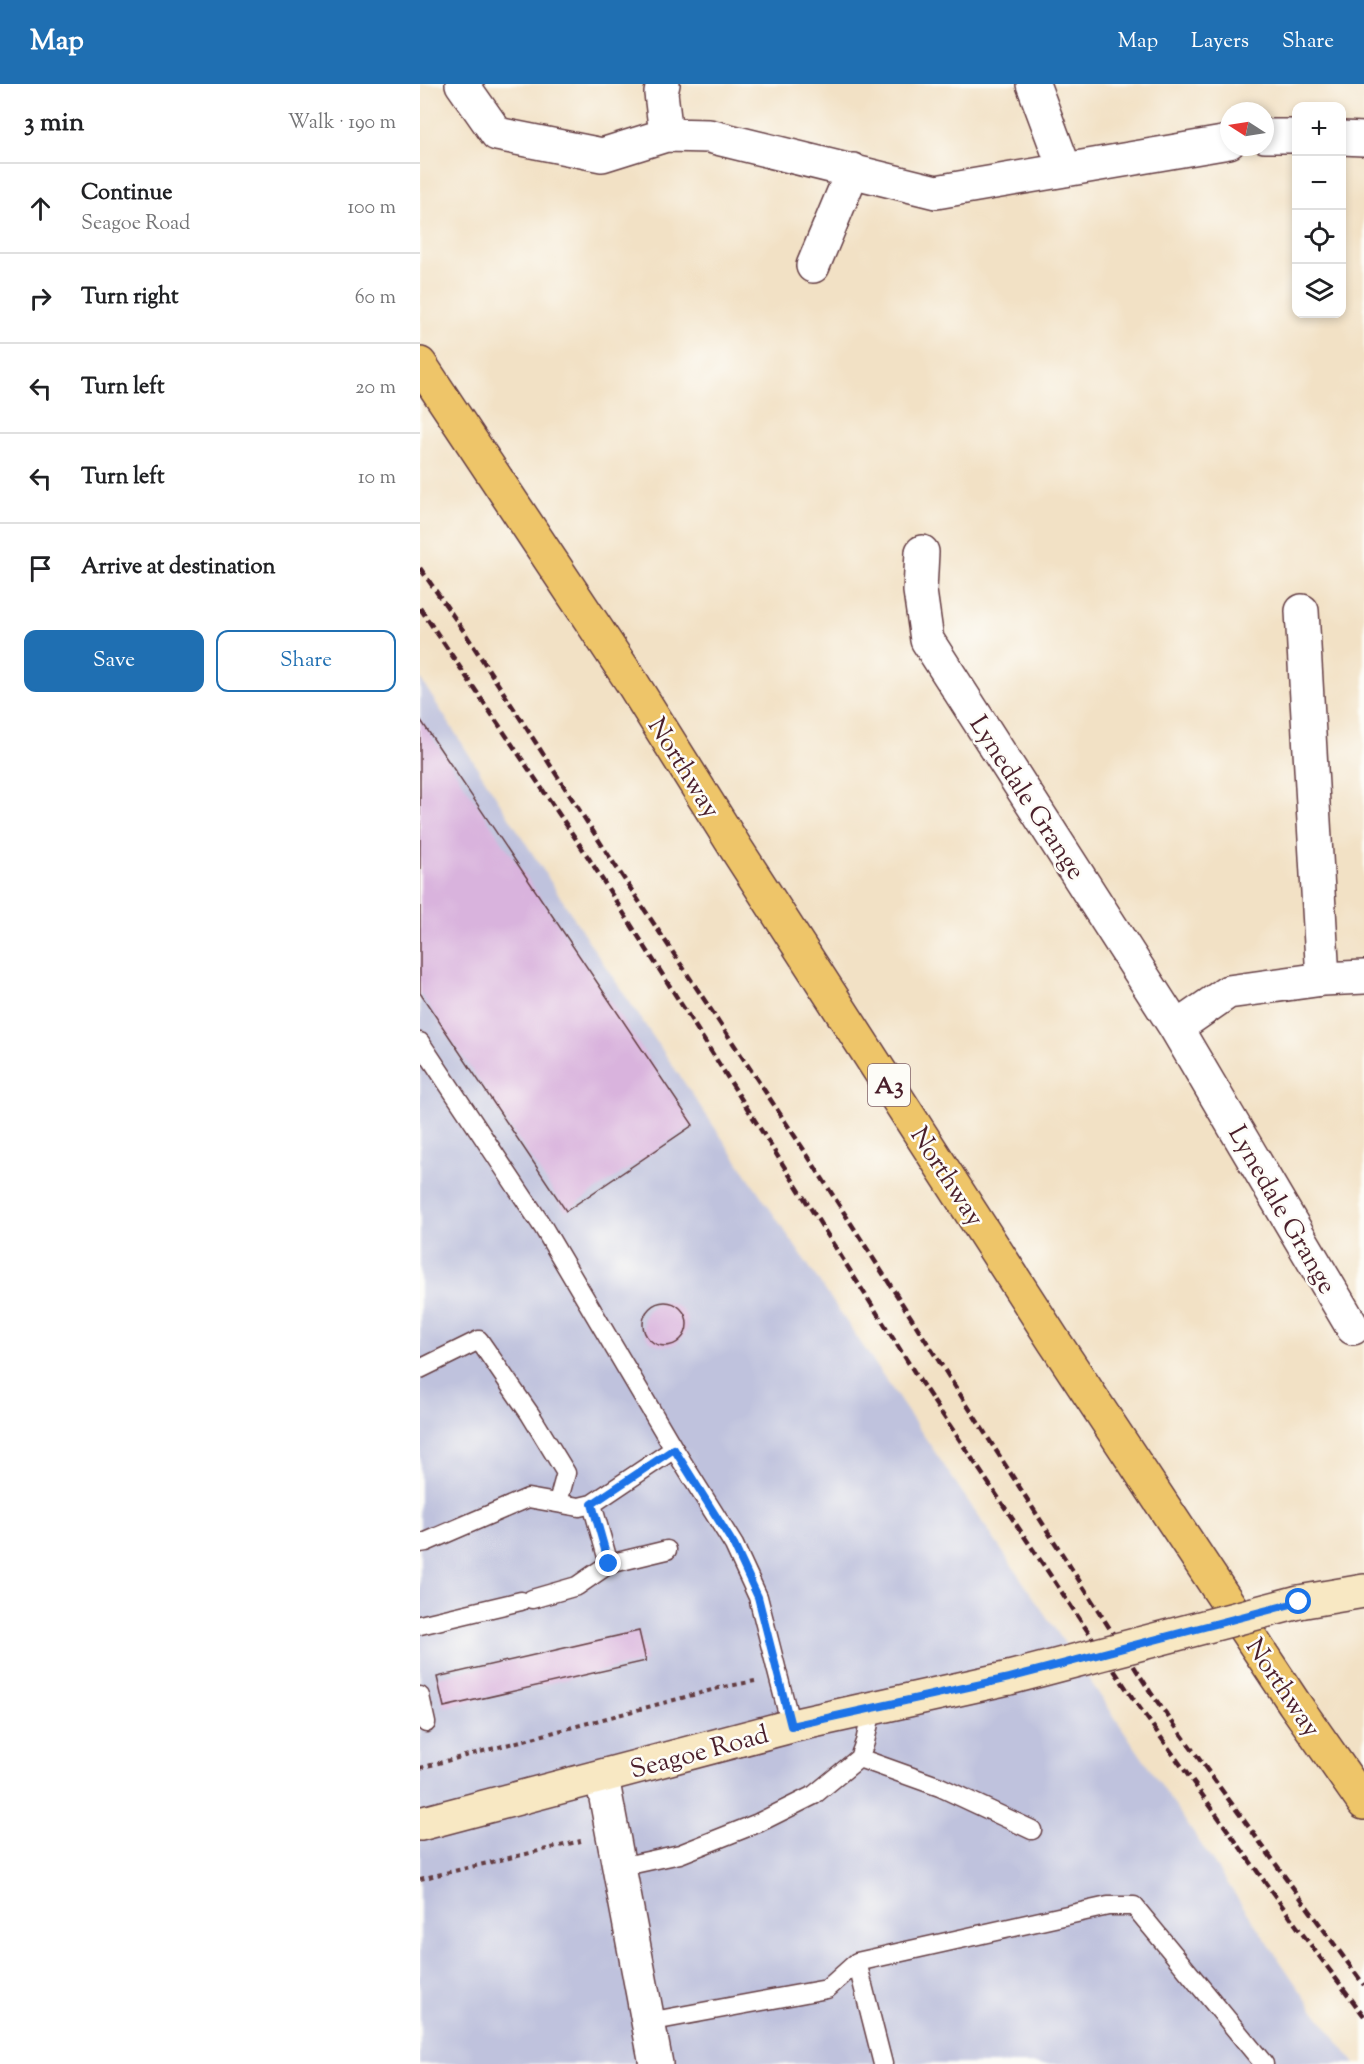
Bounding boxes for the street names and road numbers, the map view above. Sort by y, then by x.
street label: Lynedale Grange [959,709,1093,888]
street label: Northway [637,711,728,826]
road number: A3 [868,1064,910,1106]
street label: Lynedale Grange [1218,1119,1344,1301]
street label: Northway [900,1120,992,1235]
street label: Northway [1235,1632,1329,1745]
street label: Seagoe Road [626,1717,773,1790]

